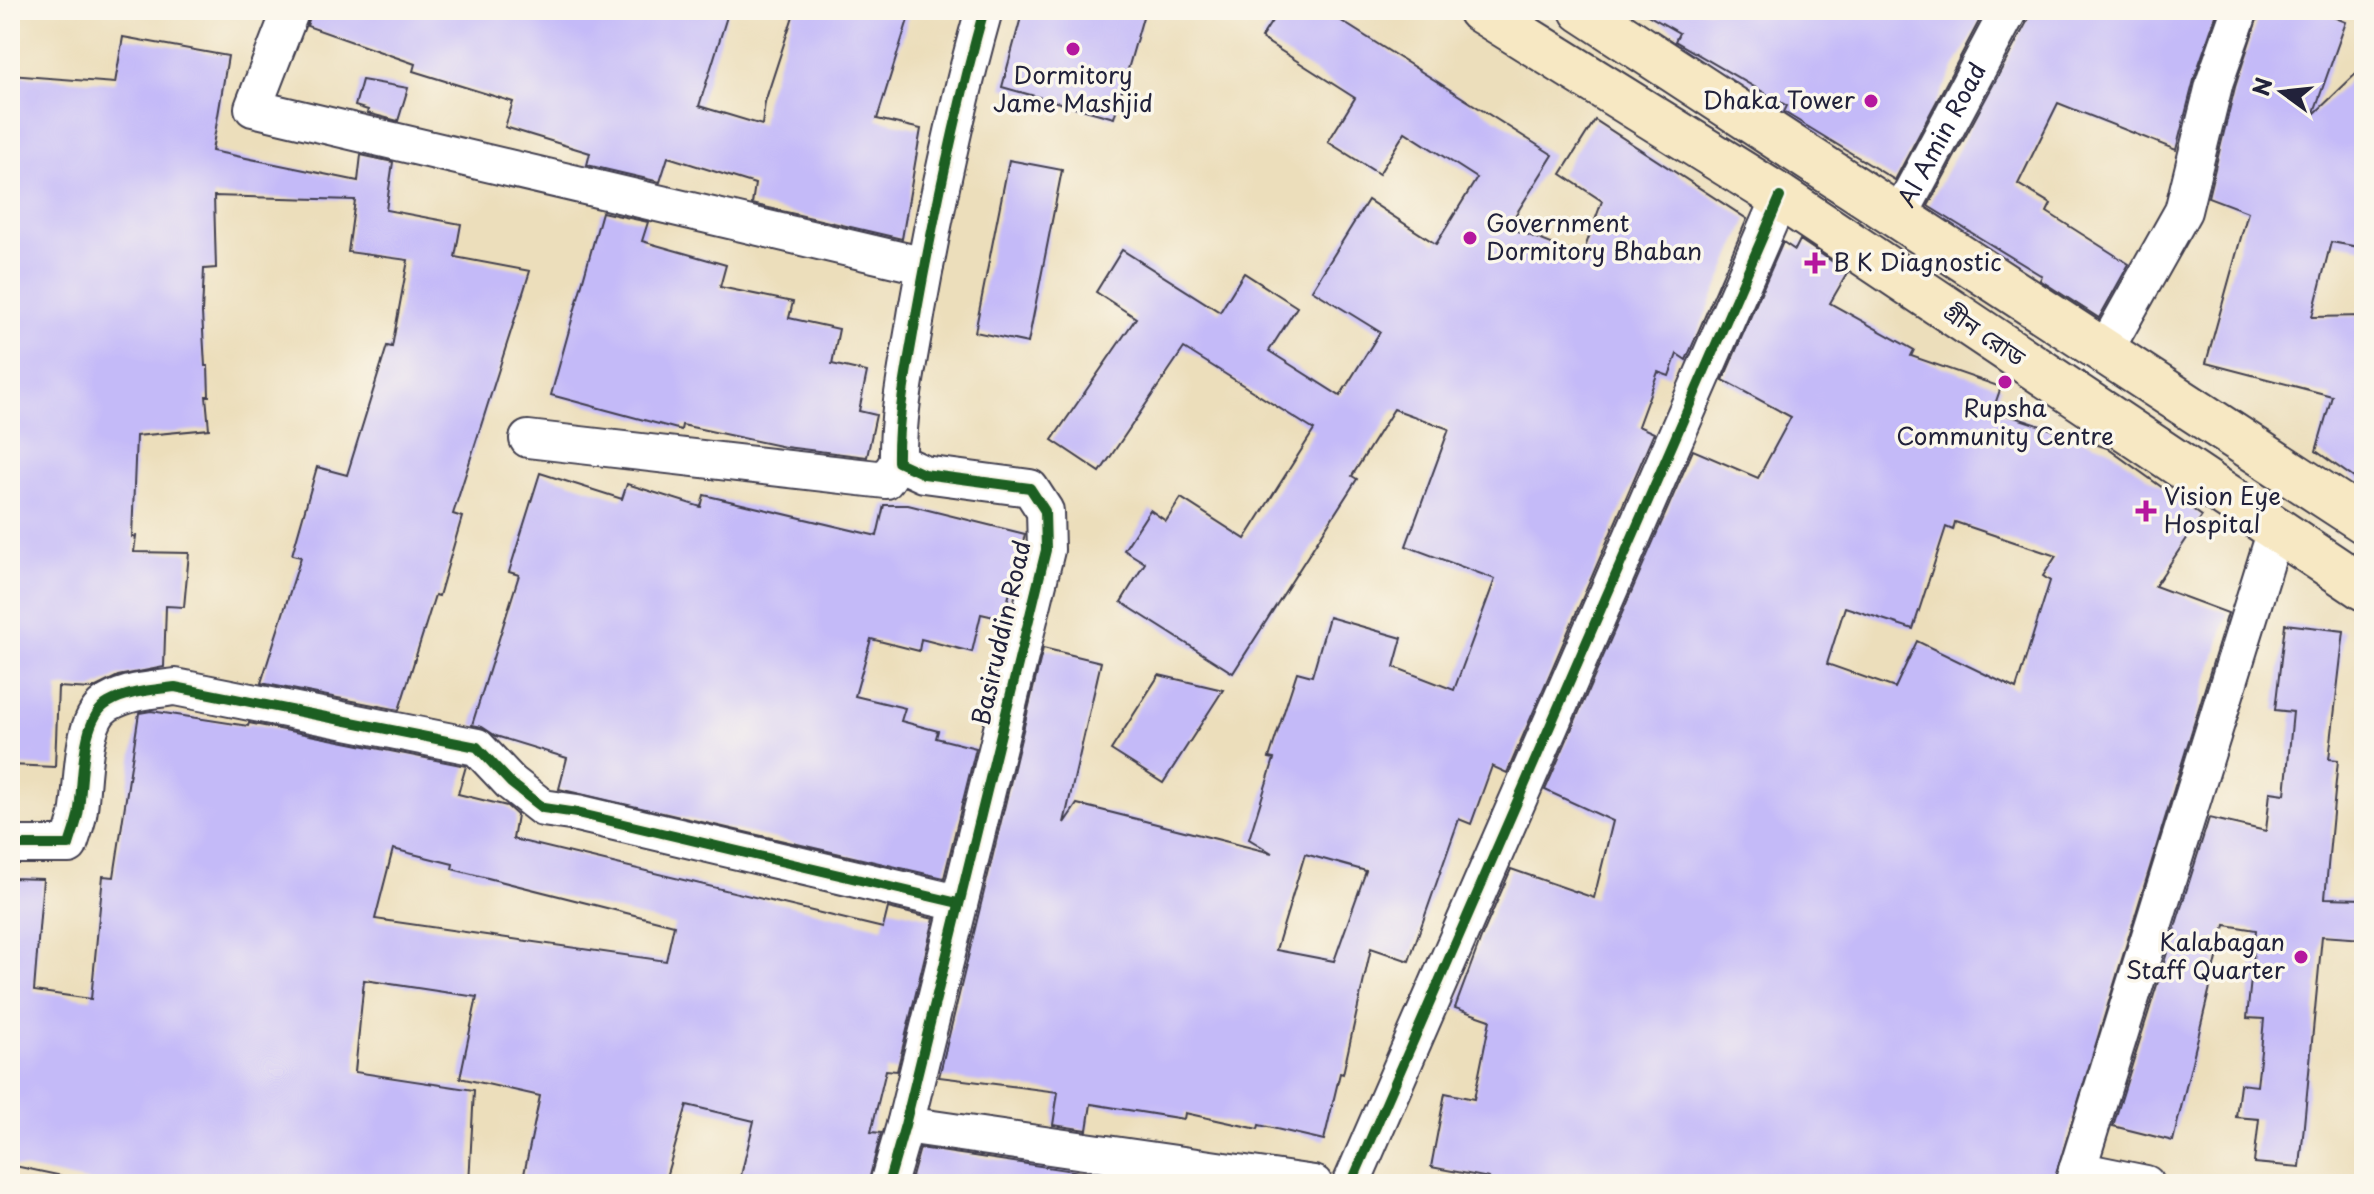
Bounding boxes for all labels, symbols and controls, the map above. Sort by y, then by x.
marker: Dormitory Jame Mashjid [1064,40,1082,58]
north arrow [2242,52,2322,132]
place label: Dormitory Jame Mashjid [993,56,1153,120]
street label: Al Amin Road [1887,56,1994,213]
text: N [2243,74,2279,99]
place label: Dhaka Tower [1703,81,1856,117]
marker: Dhaka Tower [1862,92,1880,110]
place label: Government Dormitory Bhaban [1486,204,1702,268]
marker: Government Dormitory Bhaban [1461,229,1479,247]
place label: B K Diagnostic [1833,243,2002,279]
marker: B K Diagnostic [1804,252,1826,274]
street label: গ্রীন রোড [1937,293,2034,374]
marker: Rupsha Community Centre [1996,373,2014,391]
place label: Rupsha Community Centre [1896,389,2114,453]
place label: Vision Eye Hospital [2164,477,2281,541]
marker: Vision Eye Hospital [2135,500,2157,522]
street label: Basiruddin Road [961,537,1039,729]
place label: Kalabagan Staff Quarter [2126,923,2286,987]
marker: Kalabagan Staff Quarter [2292,948,2310,966]

